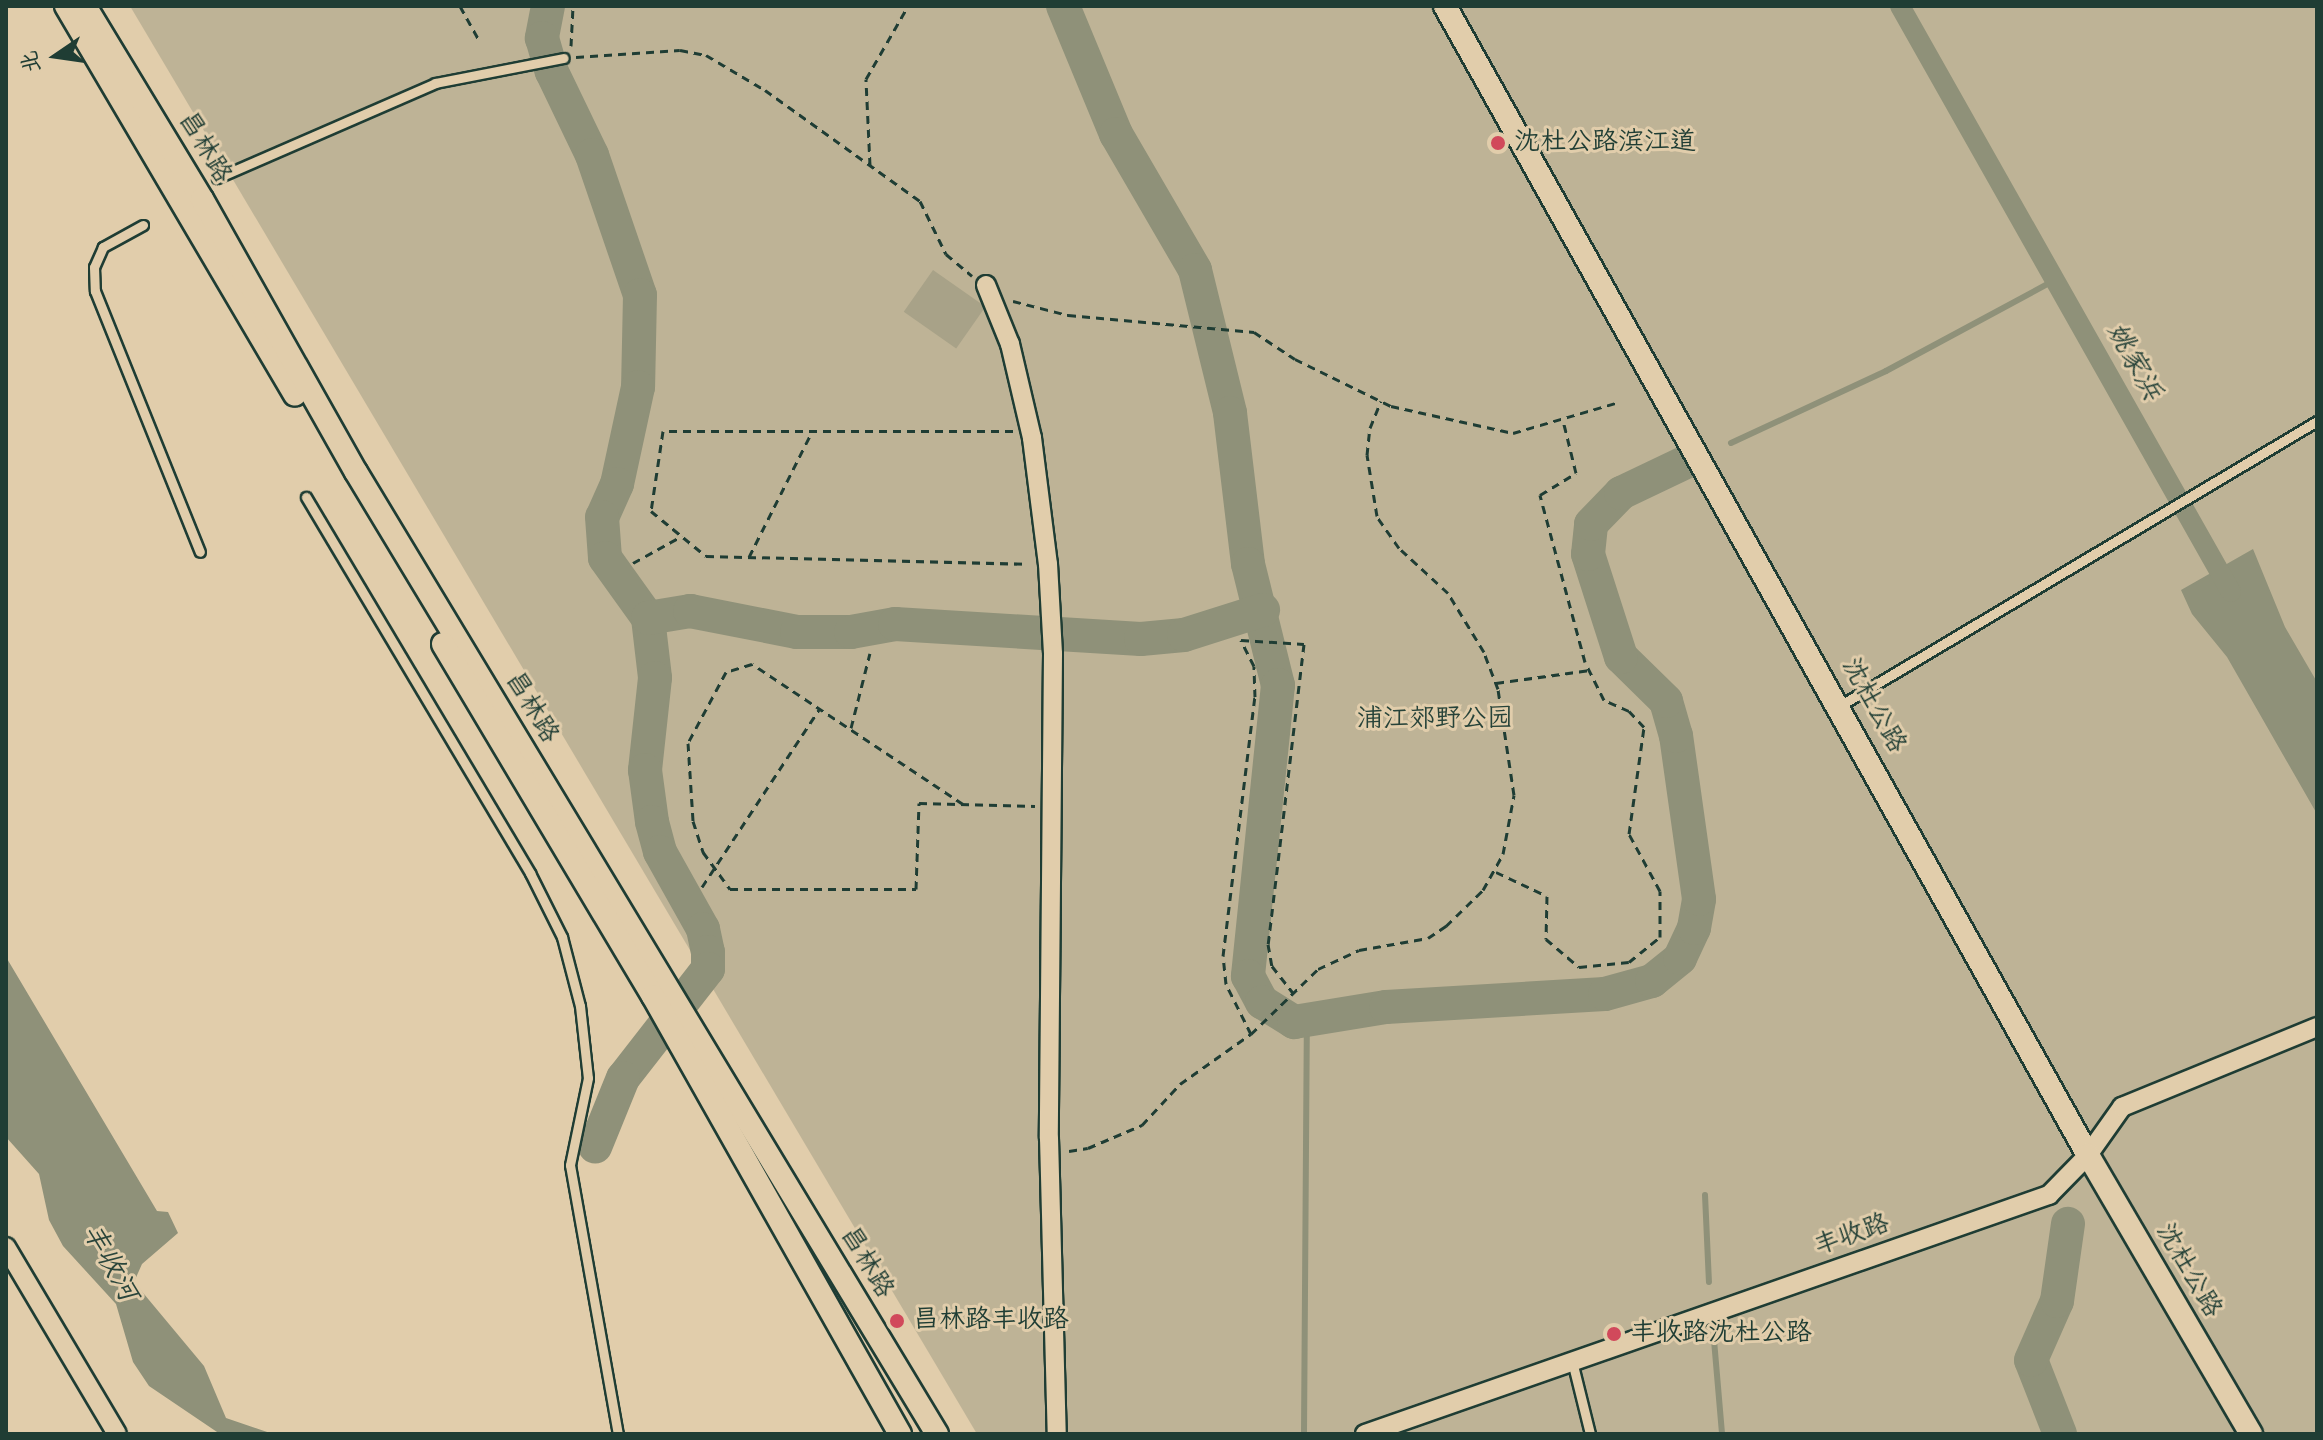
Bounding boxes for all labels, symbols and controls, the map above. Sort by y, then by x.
north arrow [16,16,96,96]
text: 北 [13,47,52,76]
street label: 昌林路 [171,107,237,189]
place label: 沈杜公路滨江道 [1514,127,1696,159]
marker: 沈杜公路滨江道 [1489,134,1507,152]
water label: 姚家浜 [2098,317,2168,407]
street label: 沈杜公路 [1834,653,1912,759]
street label: 昌林路 [498,667,564,749]
park label: 浦江郊野公园 [1357,704,1513,736]
street label: 丰收路 [1810,1209,1894,1263]
water label: 丰收河 [74,1218,144,1308]
street label: 沈杜公路 [2148,1218,2228,1324]
street label: 昌林路 [833,1222,899,1304]
place label: 昌林路丰收路 [913,1305,1069,1337]
marker: 昌林路丰收路 [888,1312,906,1330]
place label: 丰收路沈杜公路 [1630,1318,1812,1350]
marker: 丰收路沈杜公路 [1605,1325,1623,1343]

